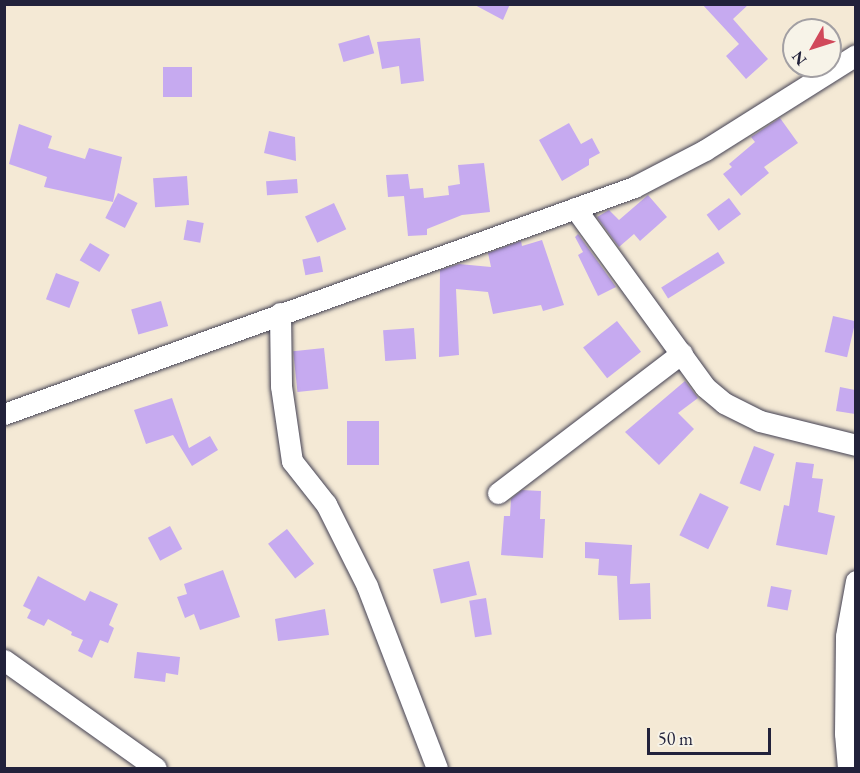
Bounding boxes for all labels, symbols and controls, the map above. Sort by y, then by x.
north arrow [782,18,842,78]
text: N [787,47,811,70]
scale bar [650,716,774,754]
text: 50 m [658,727,693,750]

